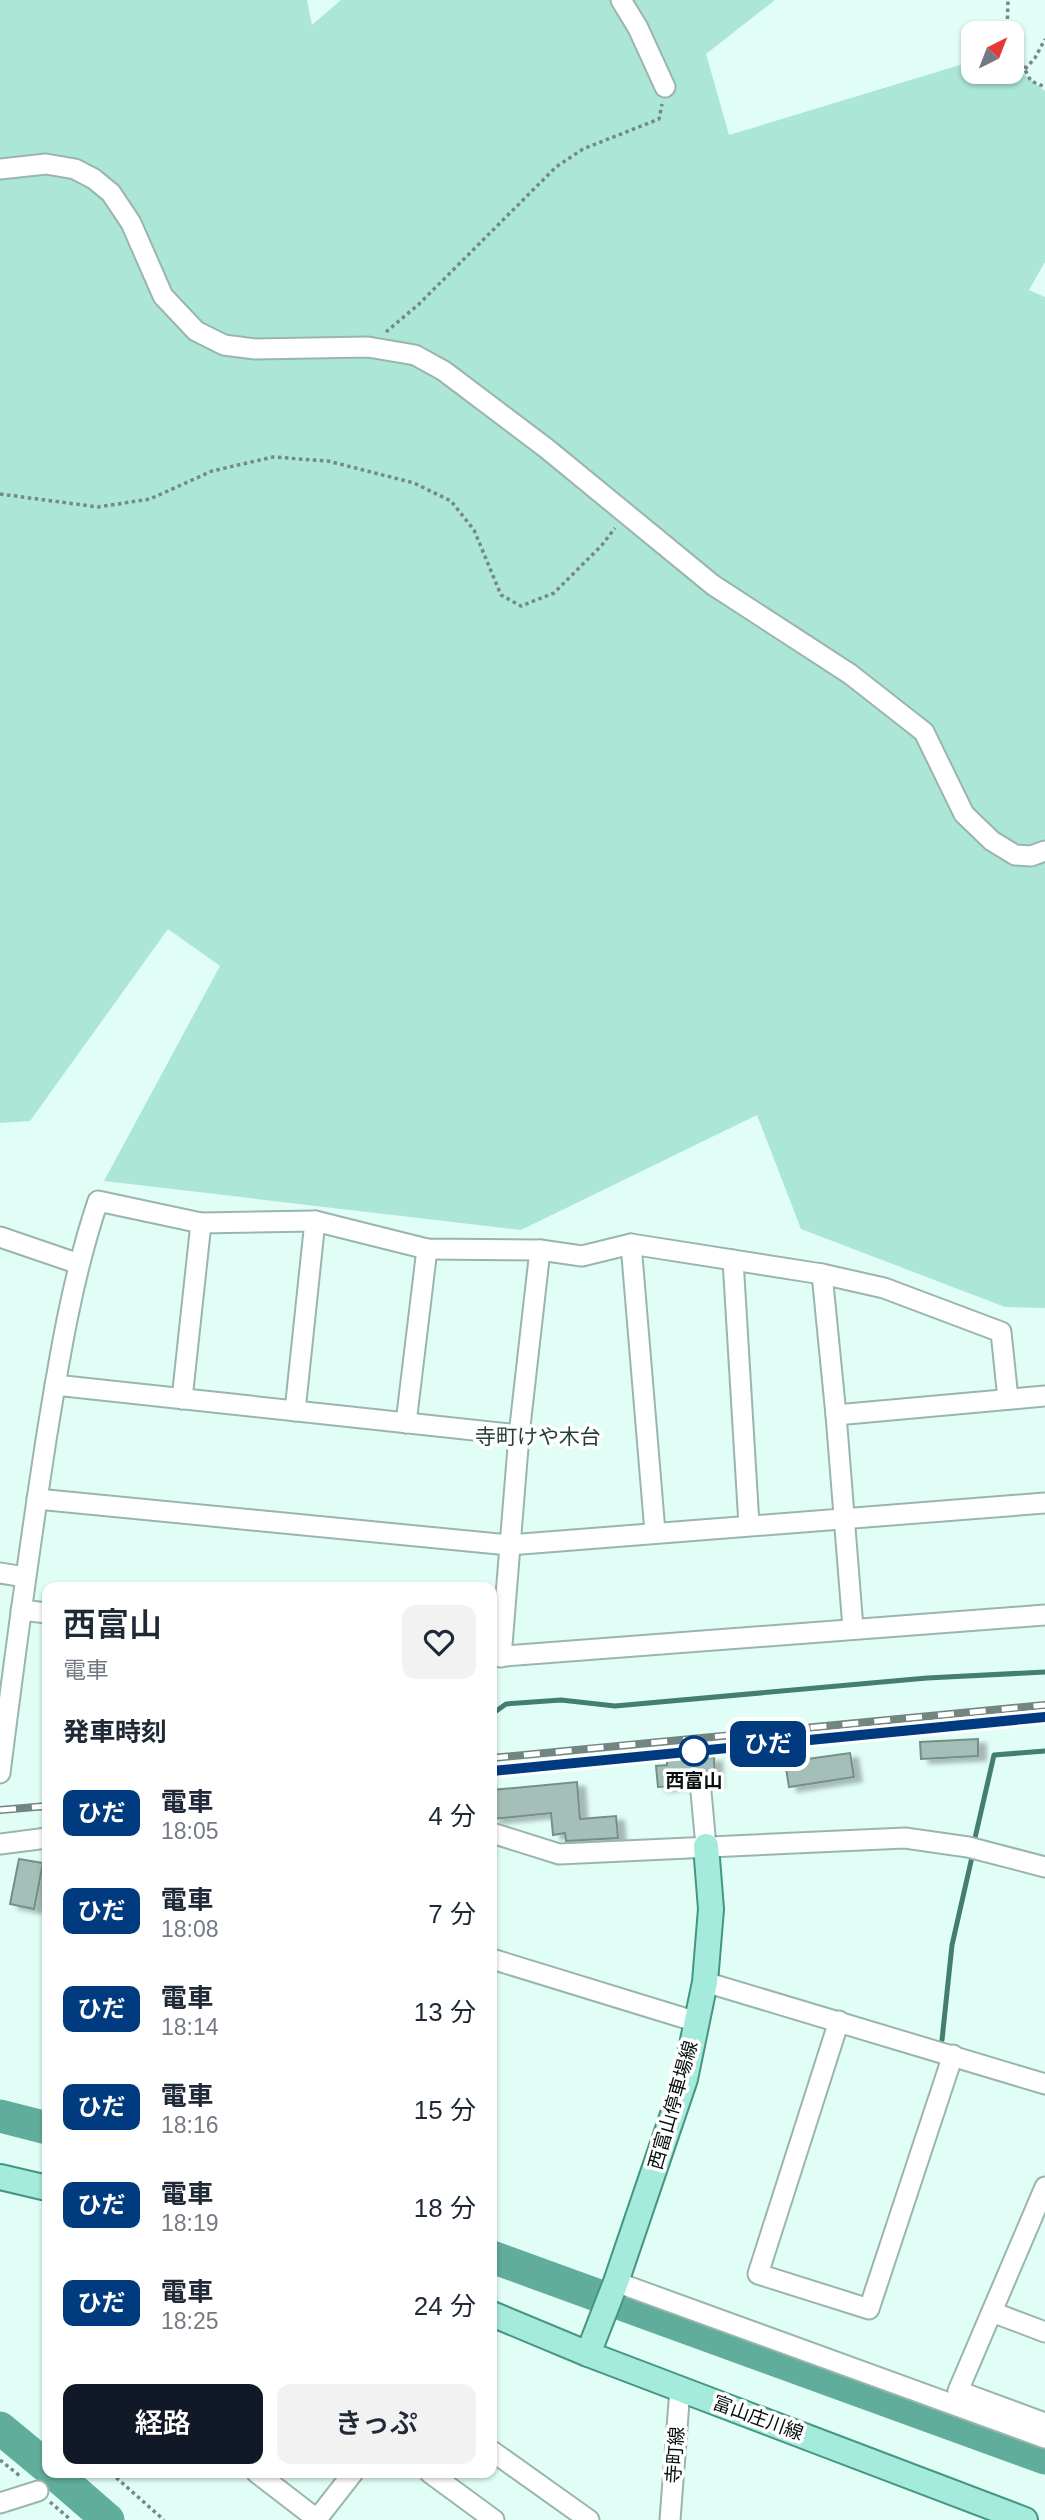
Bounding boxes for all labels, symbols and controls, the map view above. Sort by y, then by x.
north arrow [961,21,1024,84]
map controls [961,21,1024,84]
district label: 寺町けや木台 [475,1425,601,1448]
button: heart [402,1605,476,1679]
text: 西富山 [63,1606,162,1643]
text: 電車 [63,1657,109,1683]
text: 発車時刻 [63,1717,167,1747]
line badge: ひだ [736,1721,800,1767]
text: ひだ [744,1730,792,1757]
marker: 西富山 [679,1736,709,1766]
place label: 西富山 [665,1770,723,1791]
text: 電車 [161,1787,213,1817]
text: ひだ [78,1799,126,1826]
text: 4 分 [428,1801,476,1831]
text: 18:05 [161,1818,219,1844]
text: 電車 [161,1885,213,1915]
text: ひだ [78,1897,126,1924]
text: 7 分 [428,1899,476,1929]
text: 18:08 [161,1916,219,1942]
text: 電車 [161,1983,213,2013]
text: ひだ [78,1995,126,2022]
text: 13 分 [414,1997,476,2027]
text: 18:14 [161,2014,219,2040]
street label: 西富山停車場線 [645,2038,701,2172]
text: 電車 [161,2081,213,2111]
text: ひだ [78,2093,126,2120]
text: 15 分 [414,2095,476,2125]
text: 18:16 [161,2112,219,2138]
text: 電車 [161,2179,213,2209]
text: ひだ [78,2191,126,2218]
text: 18 分 [414,2193,476,2223]
text: 18:19 [161,2210,219,2236]
text: 電車 [161,2277,213,2307]
text: ひだ [78,2289,126,2316]
text: 24 分 [414,2291,476,2321]
text: 18:25 [161,2308,219,2334]
button: 経路 [63,2384,263,2464]
button: きっぷ [277,2384,476,2464]
street label: 富山庄川線 [710,2392,806,2444]
street label: 寺町線 [663,2426,687,2484]

